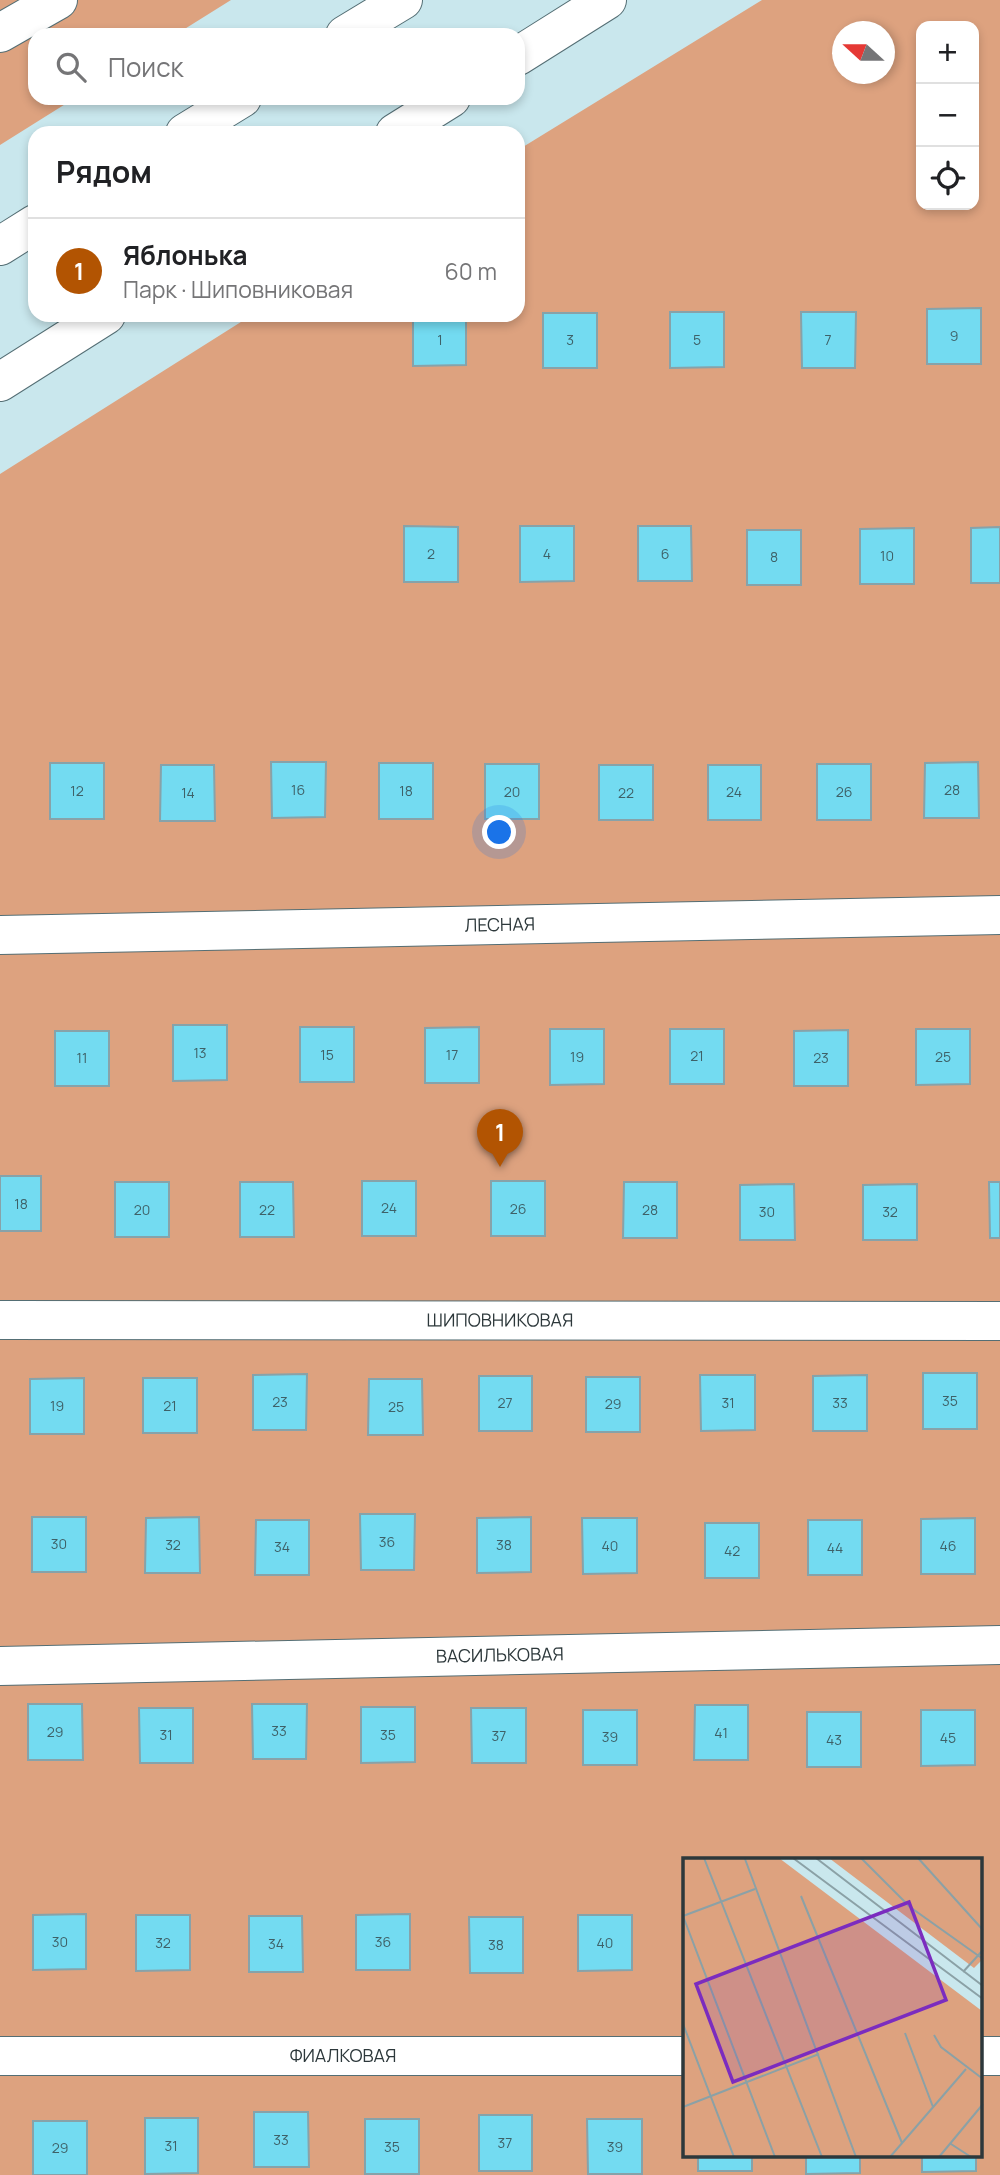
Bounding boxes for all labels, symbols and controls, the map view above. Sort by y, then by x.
north arrow [832,21,895,84]
map controls [916,21,979,210]
button: + [916,21,979,84]
search box [28,28,525,105]
icon: search [52,48,90,86]
text: Поиск [108,49,183,85]
button: − [916,84,979,147]
button: locate [916,147,979,210]
text: Рядом [56,151,152,192]
text: Яблонька [123,237,247,273]
text: 1 [74,255,84,287]
text: 60 m [445,255,497,287]
text: Парк · Шиповниковая [123,273,353,305]
house number: 9 [950,326,958,345]
house number: 1 [437,330,443,349]
house number: 3 [566,330,574,349]
house number: 5 [693,330,701,349]
house number: 7 [824,330,832,349]
house number: 2 [427,544,435,563]
house number: 4 [543,544,551,563]
house number: 6 [661,544,669,563]
house number: 10 [880,546,894,565]
house number: 8 [770,547,778,566]
house number: 16 [291,780,305,799]
house number: 28 [944,780,960,799]
house number: 12 [70,781,84,800]
house number: 18 [399,781,413,800]
house number: 20 [504,782,520,801]
house number: 24 [726,782,742,801]
house number: 26 [836,782,852,801]
house number: 14 [181,783,195,802]
house number: 22 [618,783,634,802]
your location [482,815,516,849]
street label: ЛЕСНАЯ [464,911,535,937]
house number: 13 [193,1043,207,1062]
house number: 15 [320,1045,334,1064]
house number: 17 [446,1045,458,1064]
house number: 21 [690,1046,704,1065]
house number: 19 [570,1047,584,1066]
house number: 25 [935,1047,951,1066]
house number: 11 [77,1048,87,1067]
house number: 23 [813,1048,829,1067]
pin: 1 [477,1109,523,1167]
house number: 18 [14,1194,28,1213]
house number: 24 [381,1198,397,1217]
house number: 26 [510,1199,526,1218]
house number: 20 [134,1200,150,1219]
house number: 22 [259,1200,275,1219]
house number: 28 [642,1200,658,1219]
house number: 30 [759,1202,775,1221]
house number: 32 [882,1202,898,1221]
street label: ШИПОВНИКОВАЯ [427,1307,573,1332]
house number: 35 [942,1391,958,1410]
house number: 23 [272,1392,288,1411]
house number: 27 [497,1393,513,1412]
house number: 31 [721,1393,735,1412]
house number: 33 [832,1393,848,1412]
house number: 29 [605,1394,621,1413]
house number: 19 [50,1396,64,1415]
house number: 21 [163,1396,177,1415]
house number: 25 [388,1397,404,1416]
house number: 36 [379,1532,395,1551]
house number: 30 [51,1534,67,1553]
house number: 32 [165,1535,181,1554]
house number: 38 [496,1535,512,1554]
house number: 40 [602,1536,618,1555]
house number: 46 [940,1536,956,1555]
house number: 34 [274,1537,290,1556]
house number: 44 [827,1538,843,1557]
house number: 42 [724,1541,740,1560]
street label: ВАСИЛЬКОВАЯ [436,1641,564,1668]
house number: 33 [271,1721,287,1740]
house number: 29 [47,1722,63,1741]
house number: 41 [714,1723,728,1742]
house number: 31 [159,1725,173,1744]
house number: 35 [380,1725,396,1744]
house number: 37 [492,1726,506,1745]
house number: 39 [602,1727,618,1746]
house number: 45 [940,1728,956,1747]
house number: 43 [826,1730,842,1749]
inset map [683,1858,982,2158]
house number: 30 [52,1932,68,1951]
house number: 36 [375,1932,391,1951]
house number: 32 [155,1933,171,1952]
house number: 40 [597,1933,613,1952]
house number: 34 [268,1934,284,1953]
house number: 38 [488,1935,504,1954]
street label: ФИАЛКОВАЯ [290,2043,396,2067]
house number: 33 [273,2130,289,2149]
house number: 37 [498,2133,512,2152]
house number: 31 [164,2136,178,2155]
house number: 35 [384,2137,400,2156]
house number: 39 [607,2137,623,2156]
house number: 29 [52,2138,68,2157]

